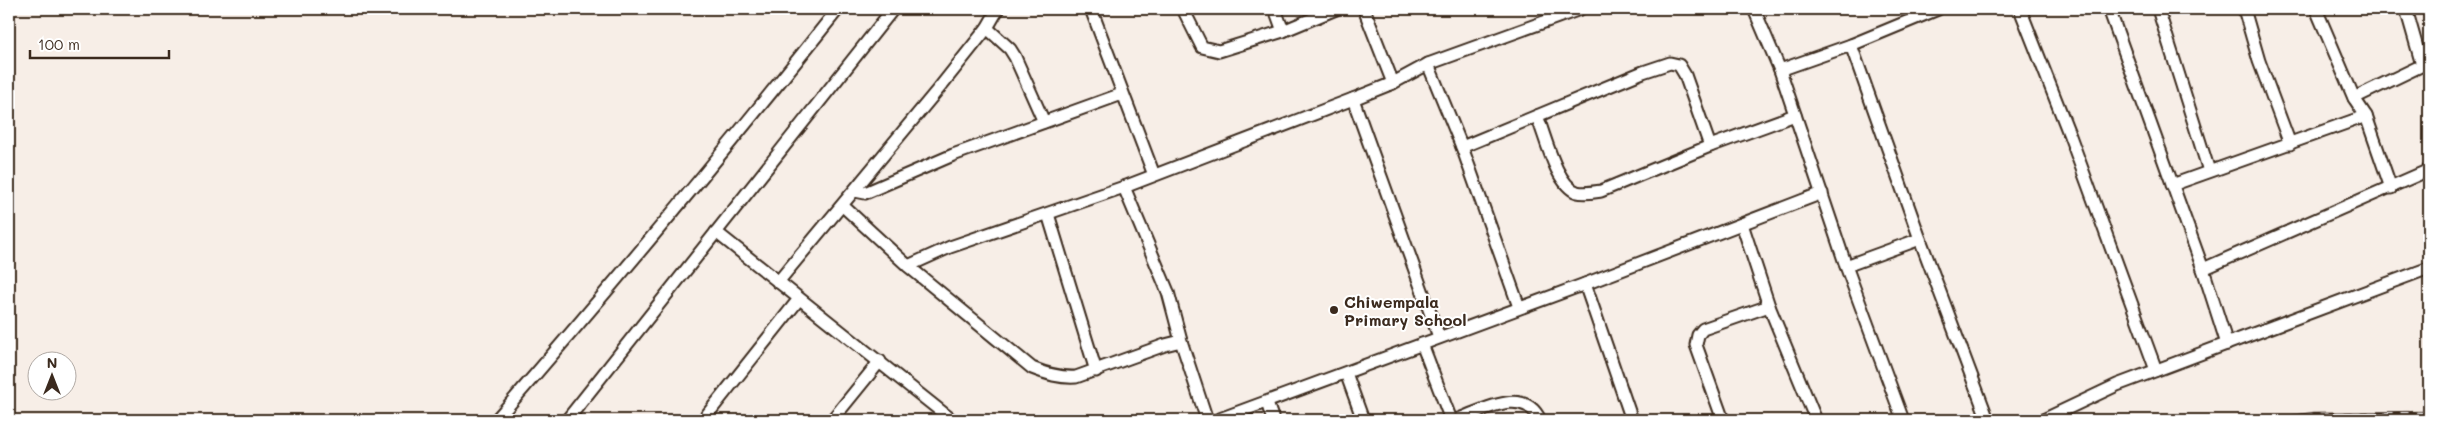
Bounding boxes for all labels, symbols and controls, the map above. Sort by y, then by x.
scale bar [30,28,169,60]
text: 100 m [38,34,80,54]
place label: Chiwempala Primary School [1344,291,1467,330]
marker: Chiwempala Primary School [1328,304,1340,316]
north arrow [28,352,78,402]
text: N [47,353,57,372]

